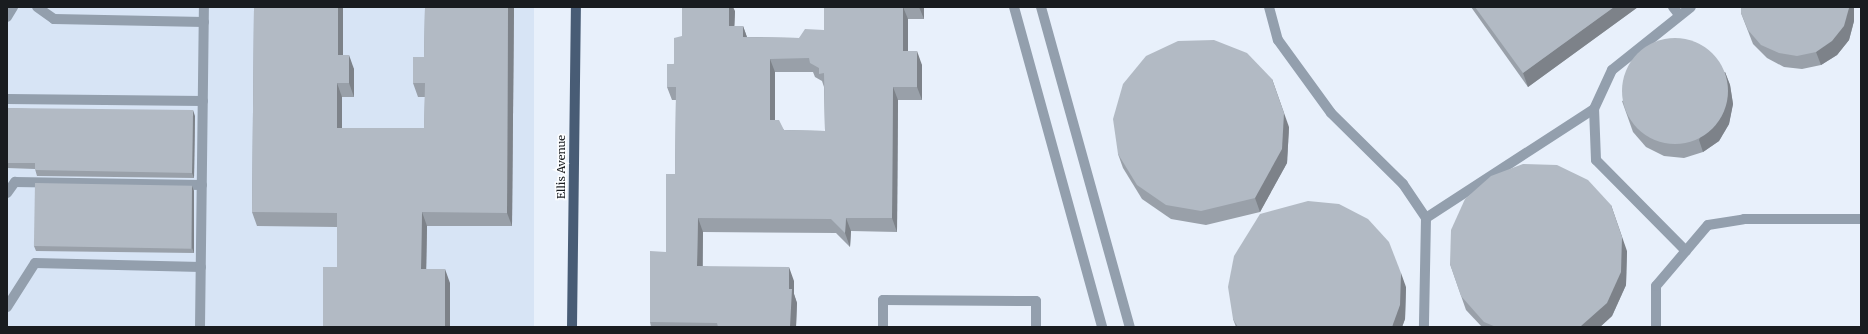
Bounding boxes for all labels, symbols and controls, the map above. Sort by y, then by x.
street label: Ellis Avenue [554,135,568,199]

